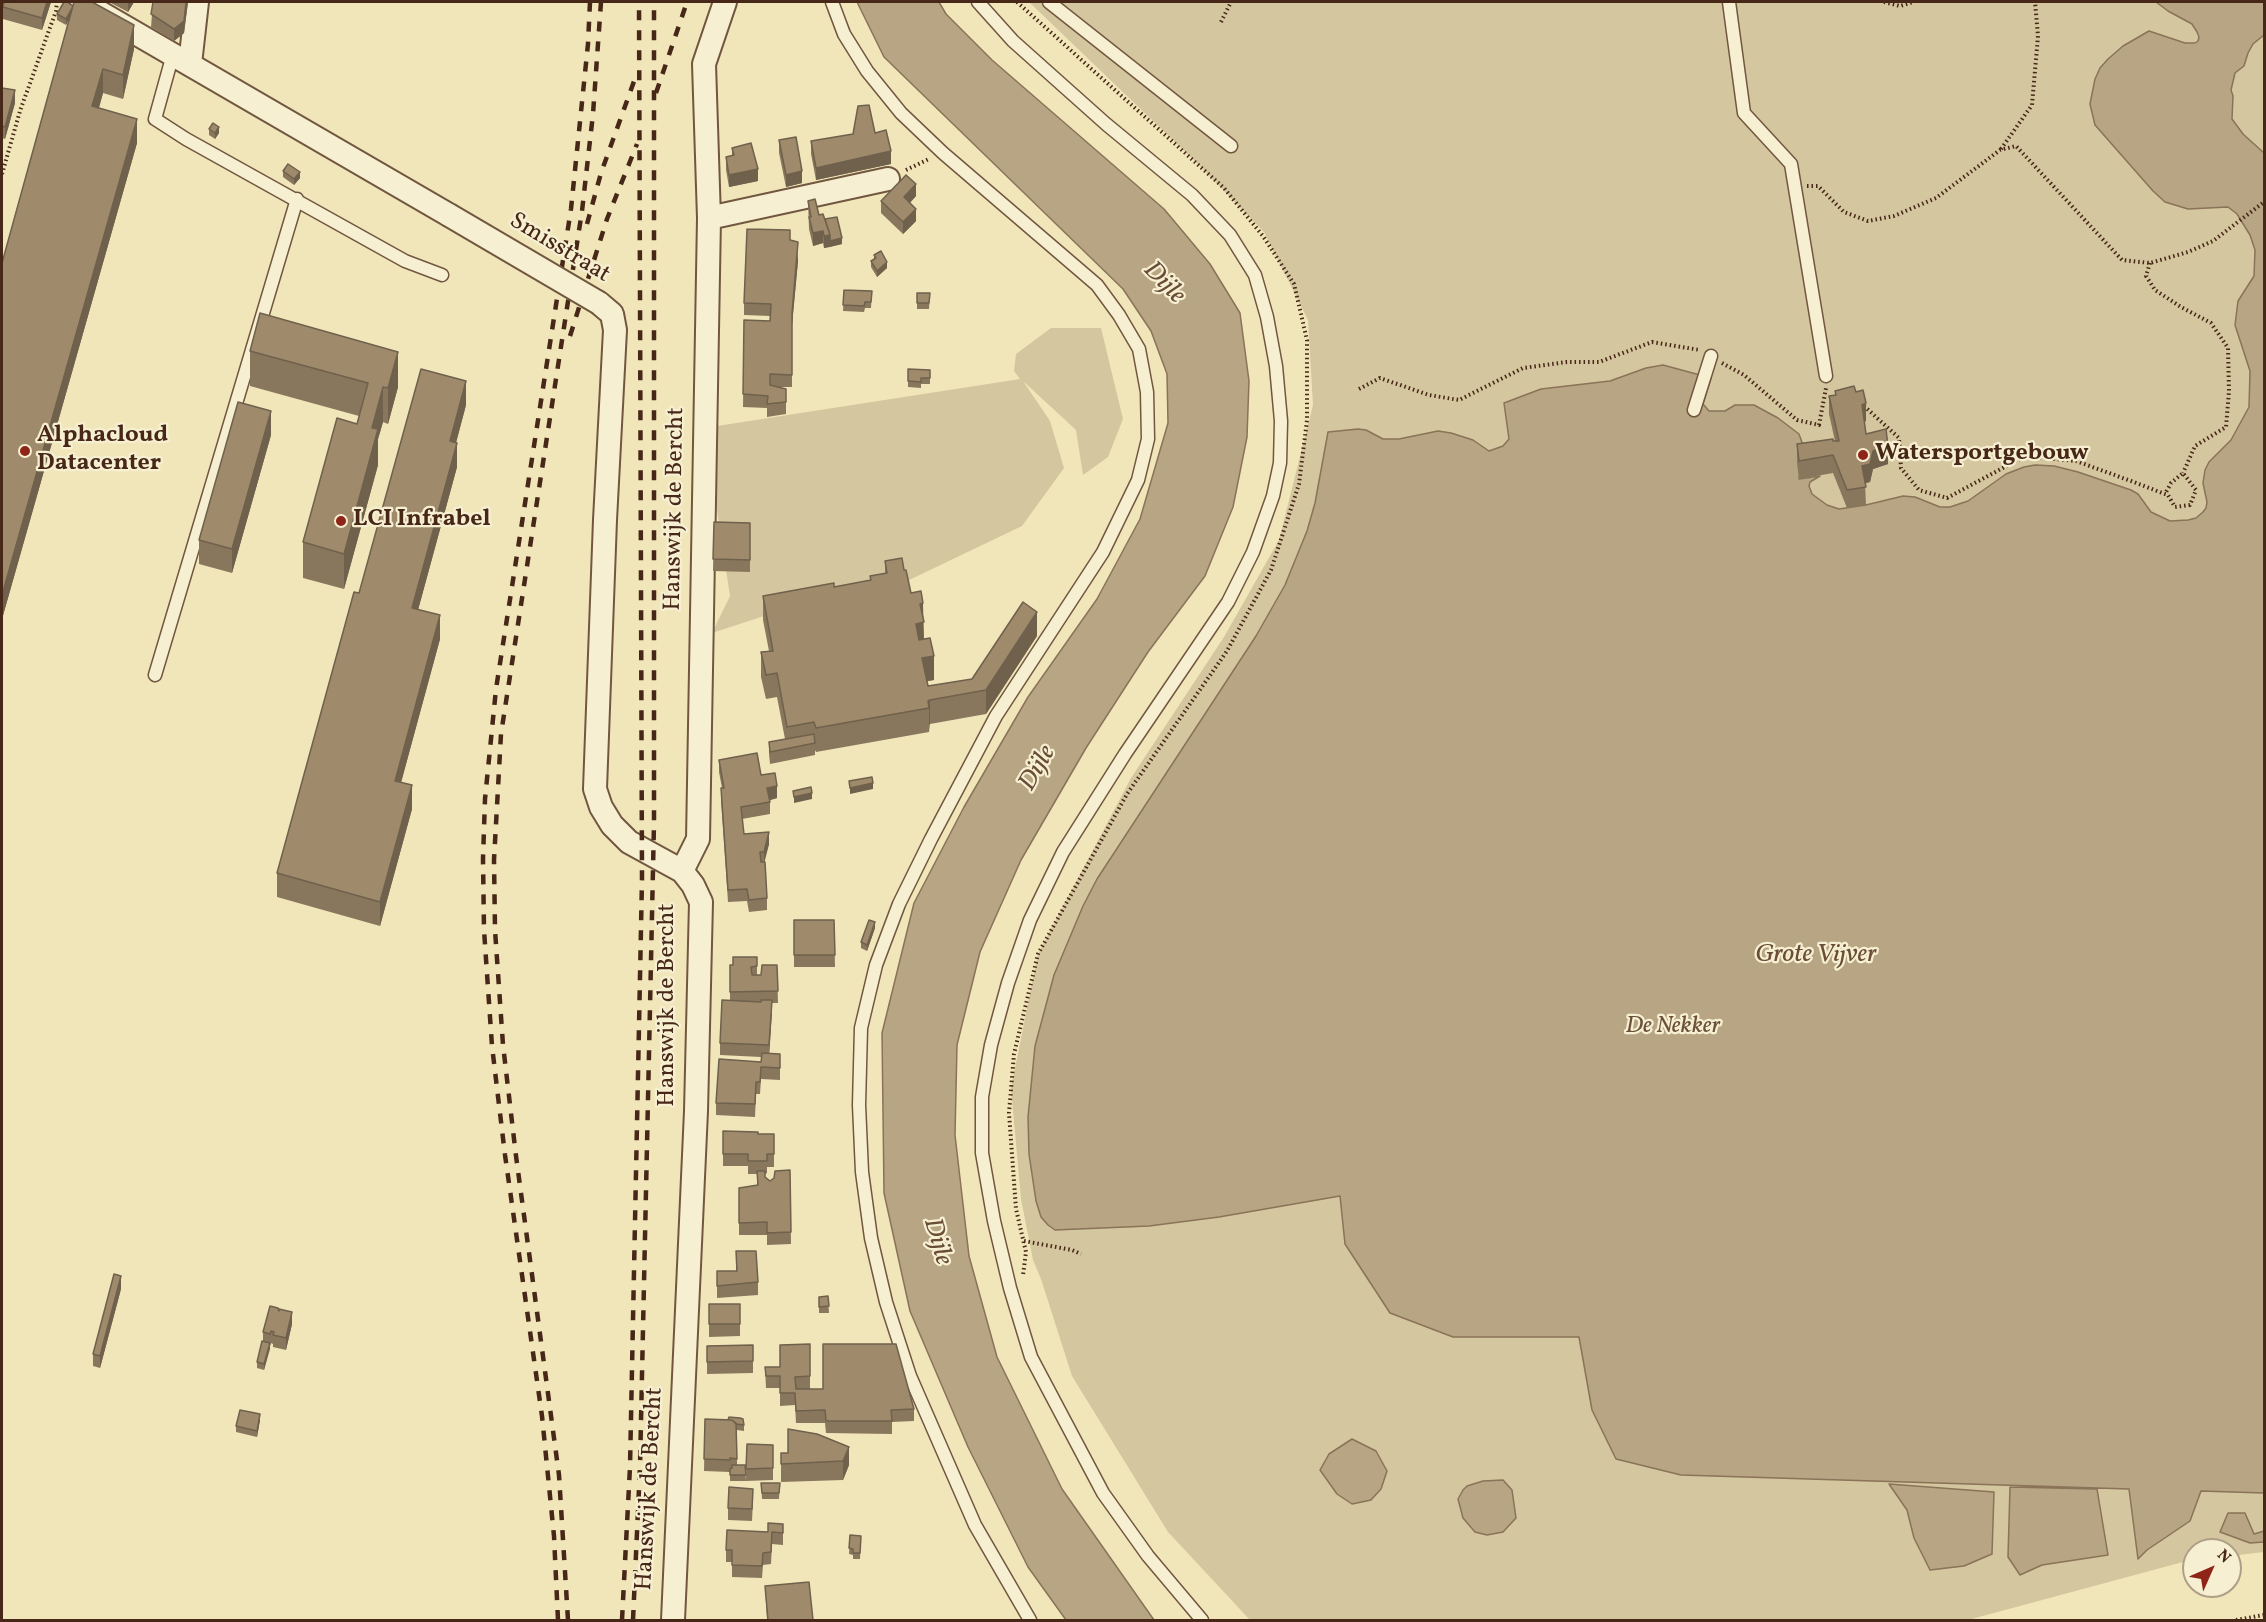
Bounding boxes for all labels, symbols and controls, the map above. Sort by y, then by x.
street label: Smisstraat [503,208,615,290]
water label: Dijle [1135,256,1191,312]
street label: Hanswijk de Bercht [660,407,692,611]
place label: Alphacloud Datacenter [37,423,168,479]
place label: Watersportgebouw [1875,441,2089,469]
marker: Alphacloud Datacenter [18,444,32,458]
marker: Watersportgebouw [1856,448,1870,462]
place label: LCI Infrabel [353,507,491,535]
marker: LCI Infrabel [334,514,348,528]
water label: Dijle [1014,741,1064,797]
street label: Hanswijk de Bercht [655,903,683,1107]
water label: Grote Vijver [1755,940,1877,972]
park label: De Nekker [1625,1014,1721,1042]
water label: Dijle [914,1215,958,1269]
street label: Hanswijk de Bercht [631,1387,671,1591]
north arrow [2182,1538,2242,1598]
text: N [2211,1545,2235,1569]

